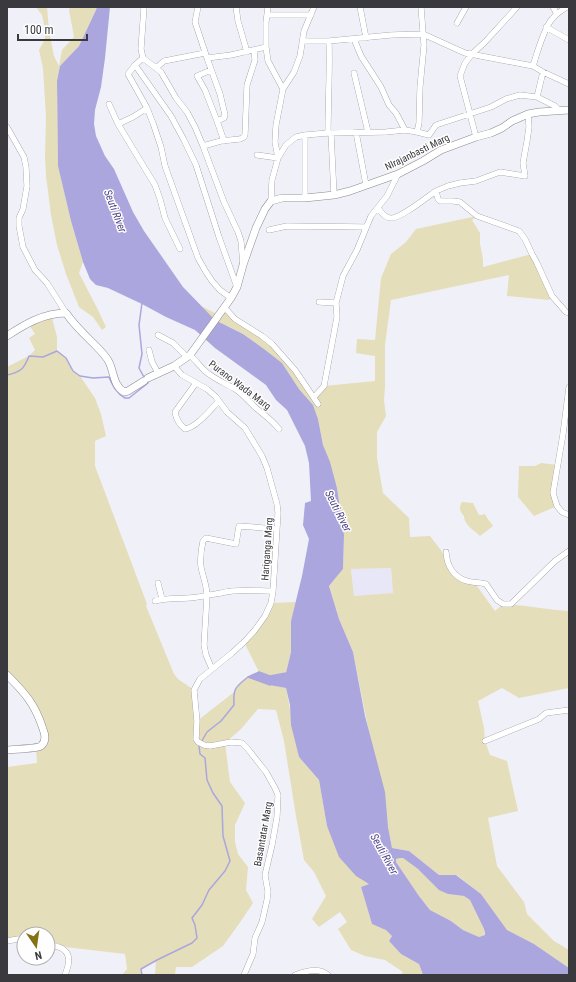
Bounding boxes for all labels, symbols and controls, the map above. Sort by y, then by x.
scale bar [18,16,87,42]
text: 100 m [24,23,54,37]
street label: NIrajanbasti Marg [383,132,451,172]
water label: Seuti River [101,188,129,235]
street label: Purano Wada Marg [207,358,273,412]
water label: Seuti River [322,488,354,535]
street label: Hariganga Marg [259,517,275,581]
street label: Basantatar Marg [252,801,274,867]
water label: Seuti River [367,831,401,877]
north arrow [16,926,56,966]
text: N [33,948,43,962]

